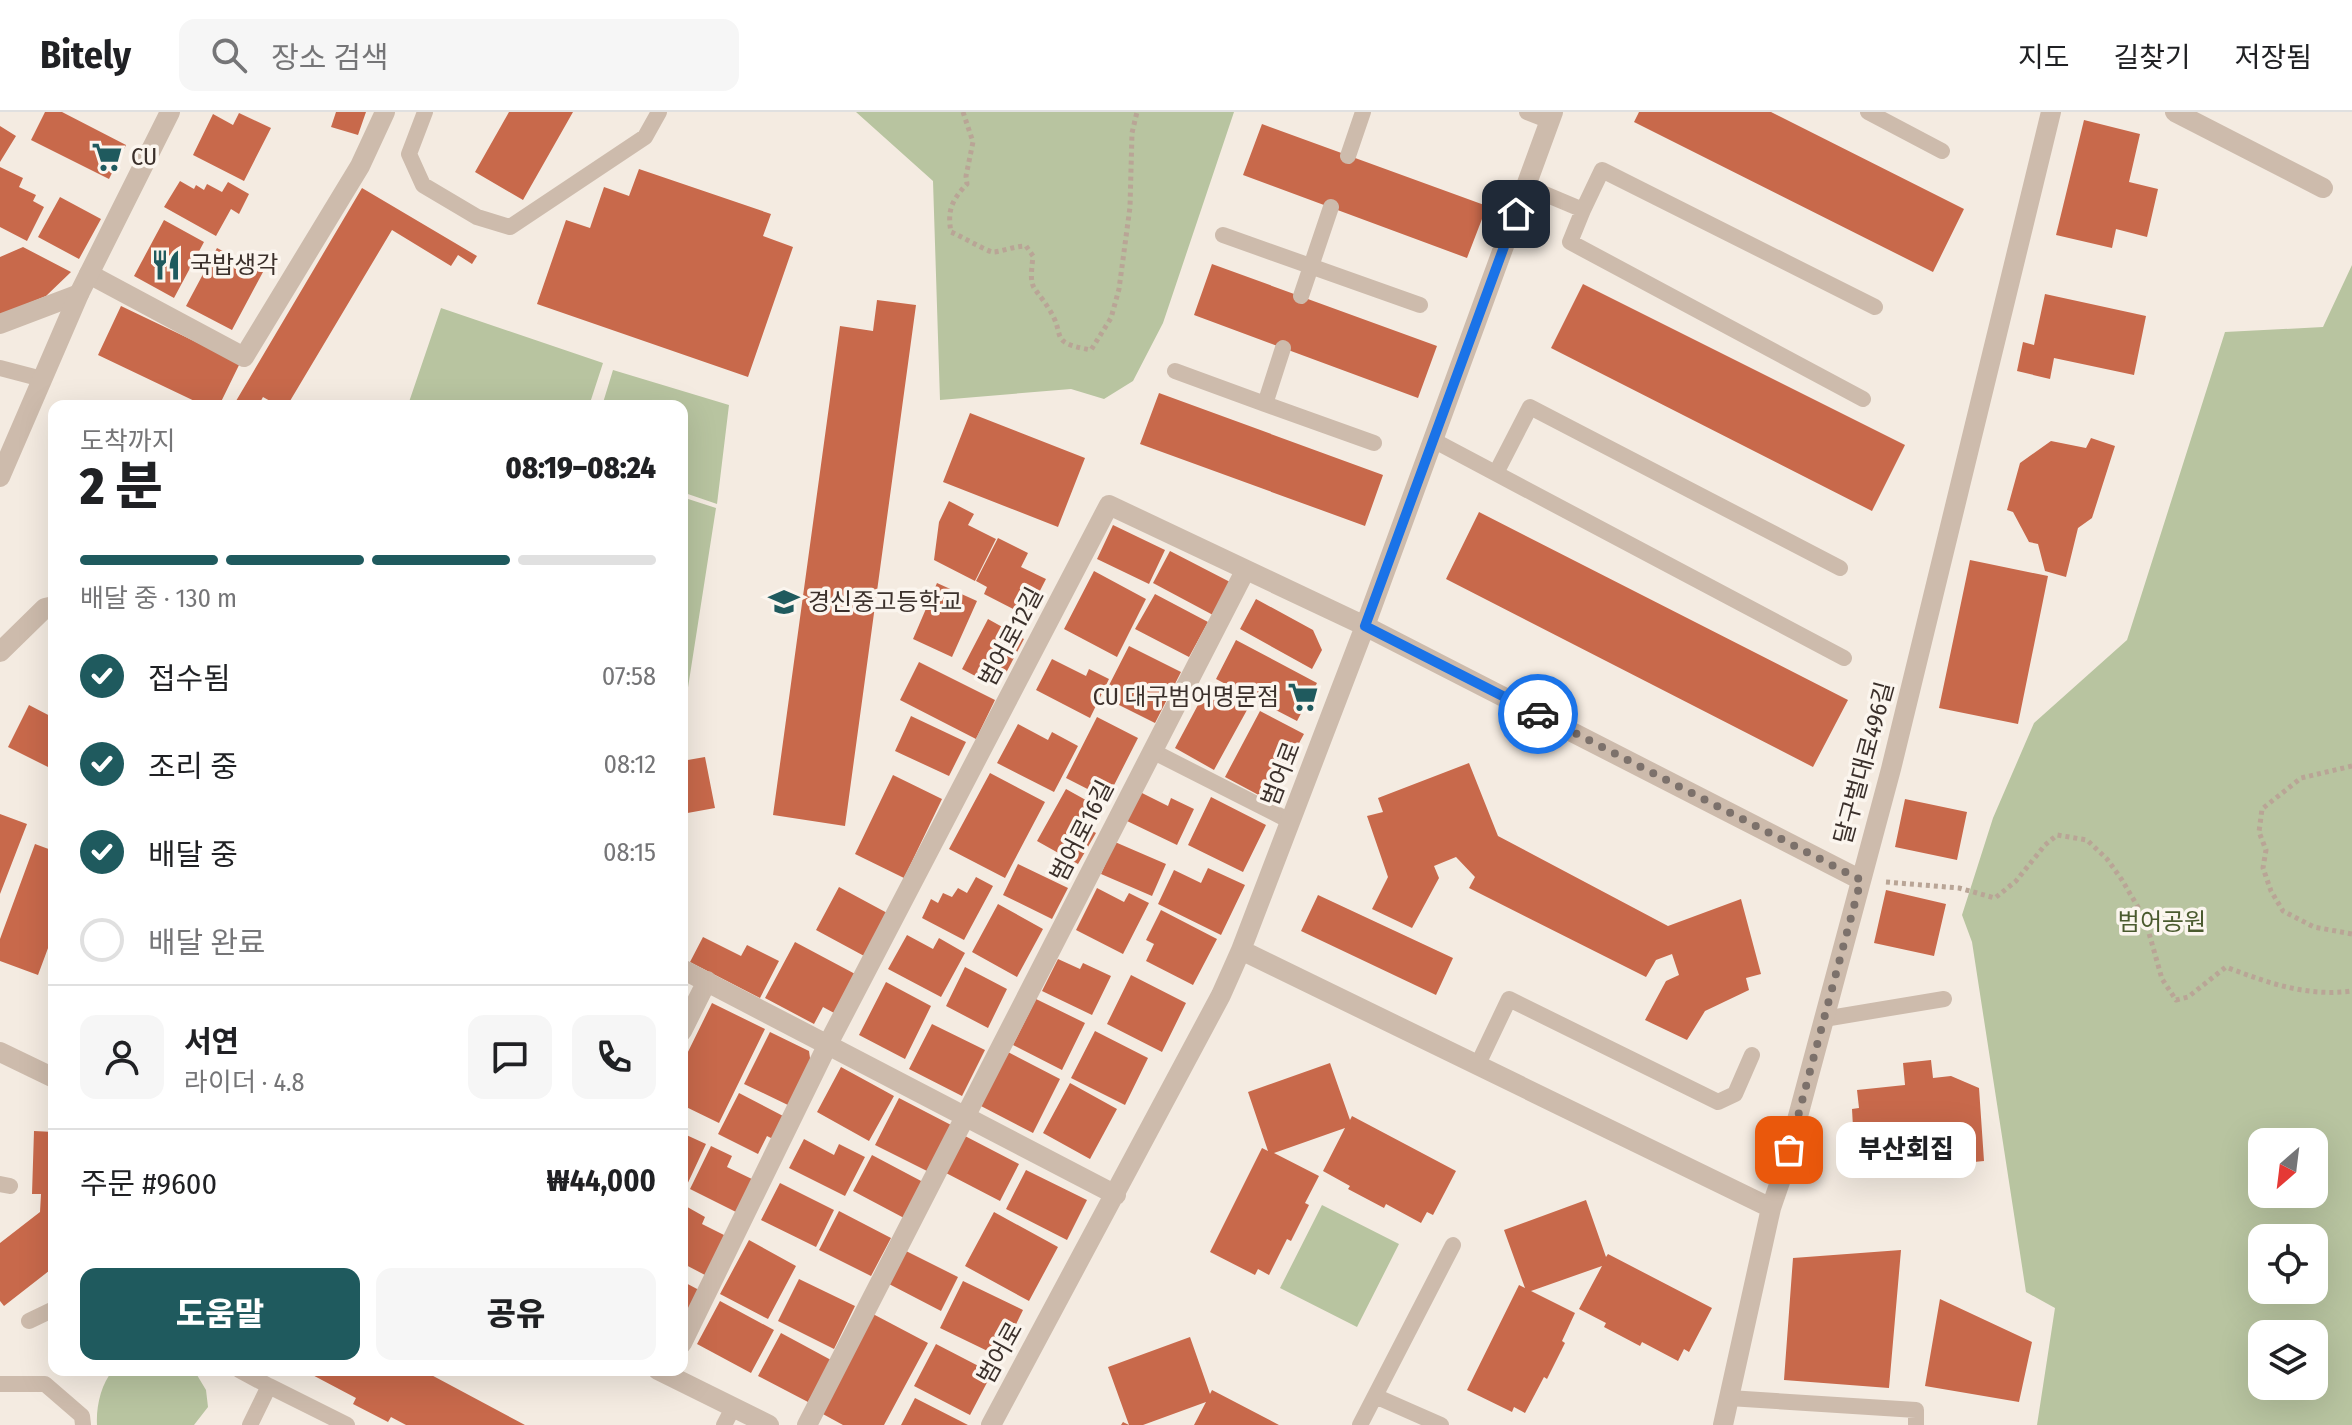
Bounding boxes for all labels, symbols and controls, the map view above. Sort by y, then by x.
search box [179,19,739,91]
text: Bitely [40,32,131,78]
icon: search [207,33,251,77]
text: 장소 검색 [271,40,389,76]
text: 지도 [2018,41,2069,74]
text: 길찾기 [2113,41,2191,74]
text: 저장됨 [2235,41,2312,74]
supermarket icon: CU [90,140,124,174]
place label: CU [131,143,157,171]
pin [1482,180,1550,248]
icon: home [1494,192,1538,236]
restaurant icon: 국밥생각 [149,248,183,282]
place label: 국밥생각 [190,251,278,279]
text: 도착까지 [80,426,176,457]
text: 08:19–08:24 [505,450,656,486]
text: 2 분 [80,455,163,518]
text: 배달 중 · 130 m [80,583,237,614]
street label: 범어로12길 [973,583,1049,691]
school or university icon: 경신중고등학교 [767,585,801,619]
place label: 경신중고등학교 [808,588,963,616]
icon: check [80,654,124,698]
text: 접수됨 [148,661,231,697]
text: 07:58 [602,661,656,692]
courier [1498,674,1578,754]
street label: 달구벌대로496길 [1829,679,1899,847]
supermarket icon: CU 대구범어명문점 [1286,680,1320,714]
place label: CU 대구범어명문점 [1093,683,1279,711]
icon: car [1516,692,1560,736]
street label: 범어로 [1256,738,1306,810]
icon: check [80,742,124,786]
text: 조리 중 [148,749,238,785]
text: 08:12 [603,749,656,780]
street label: 범어로16길 [1045,776,1119,886]
icon: check [80,830,124,874]
text: 배달 중 [148,837,238,873]
text: 08:15 [603,837,656,868]
park label: 범어공원 [2118,908,2206,936]
text: 배달 완료 [148,925,265,961]
button: person [80,1015,164,1099]
button: chat [468,1015,552,1099]
button: phone [572,1015,656,1099]
text: 서연 [184,1024,239,1060]
text: 라이더 · 4.8 [184,1067,305,1098]
pin [1755,1116,1823,1184]
callout: 부산회집 [1837,1122,1977,1178]
icon: bag [1767,1128,1811,1172]
north arrow [2248,1128,2328,1208]
map controls [2248,1128,2328,1400]
text: 부산회집 [1858,1134,1954,1165]
text: ₩44,000 [547,1163,656,1199]
text: 주문 #9600 [80,1166,217,1202]
button: locate [2248,1224,2328,1304]
button: 도움말 [80,1268,360,1360]
button: 공유 [376,1268,656,1360]
street label: 범어로 [972,1317,1028,1389]
button: layers [2248,1320,2328,1400]

